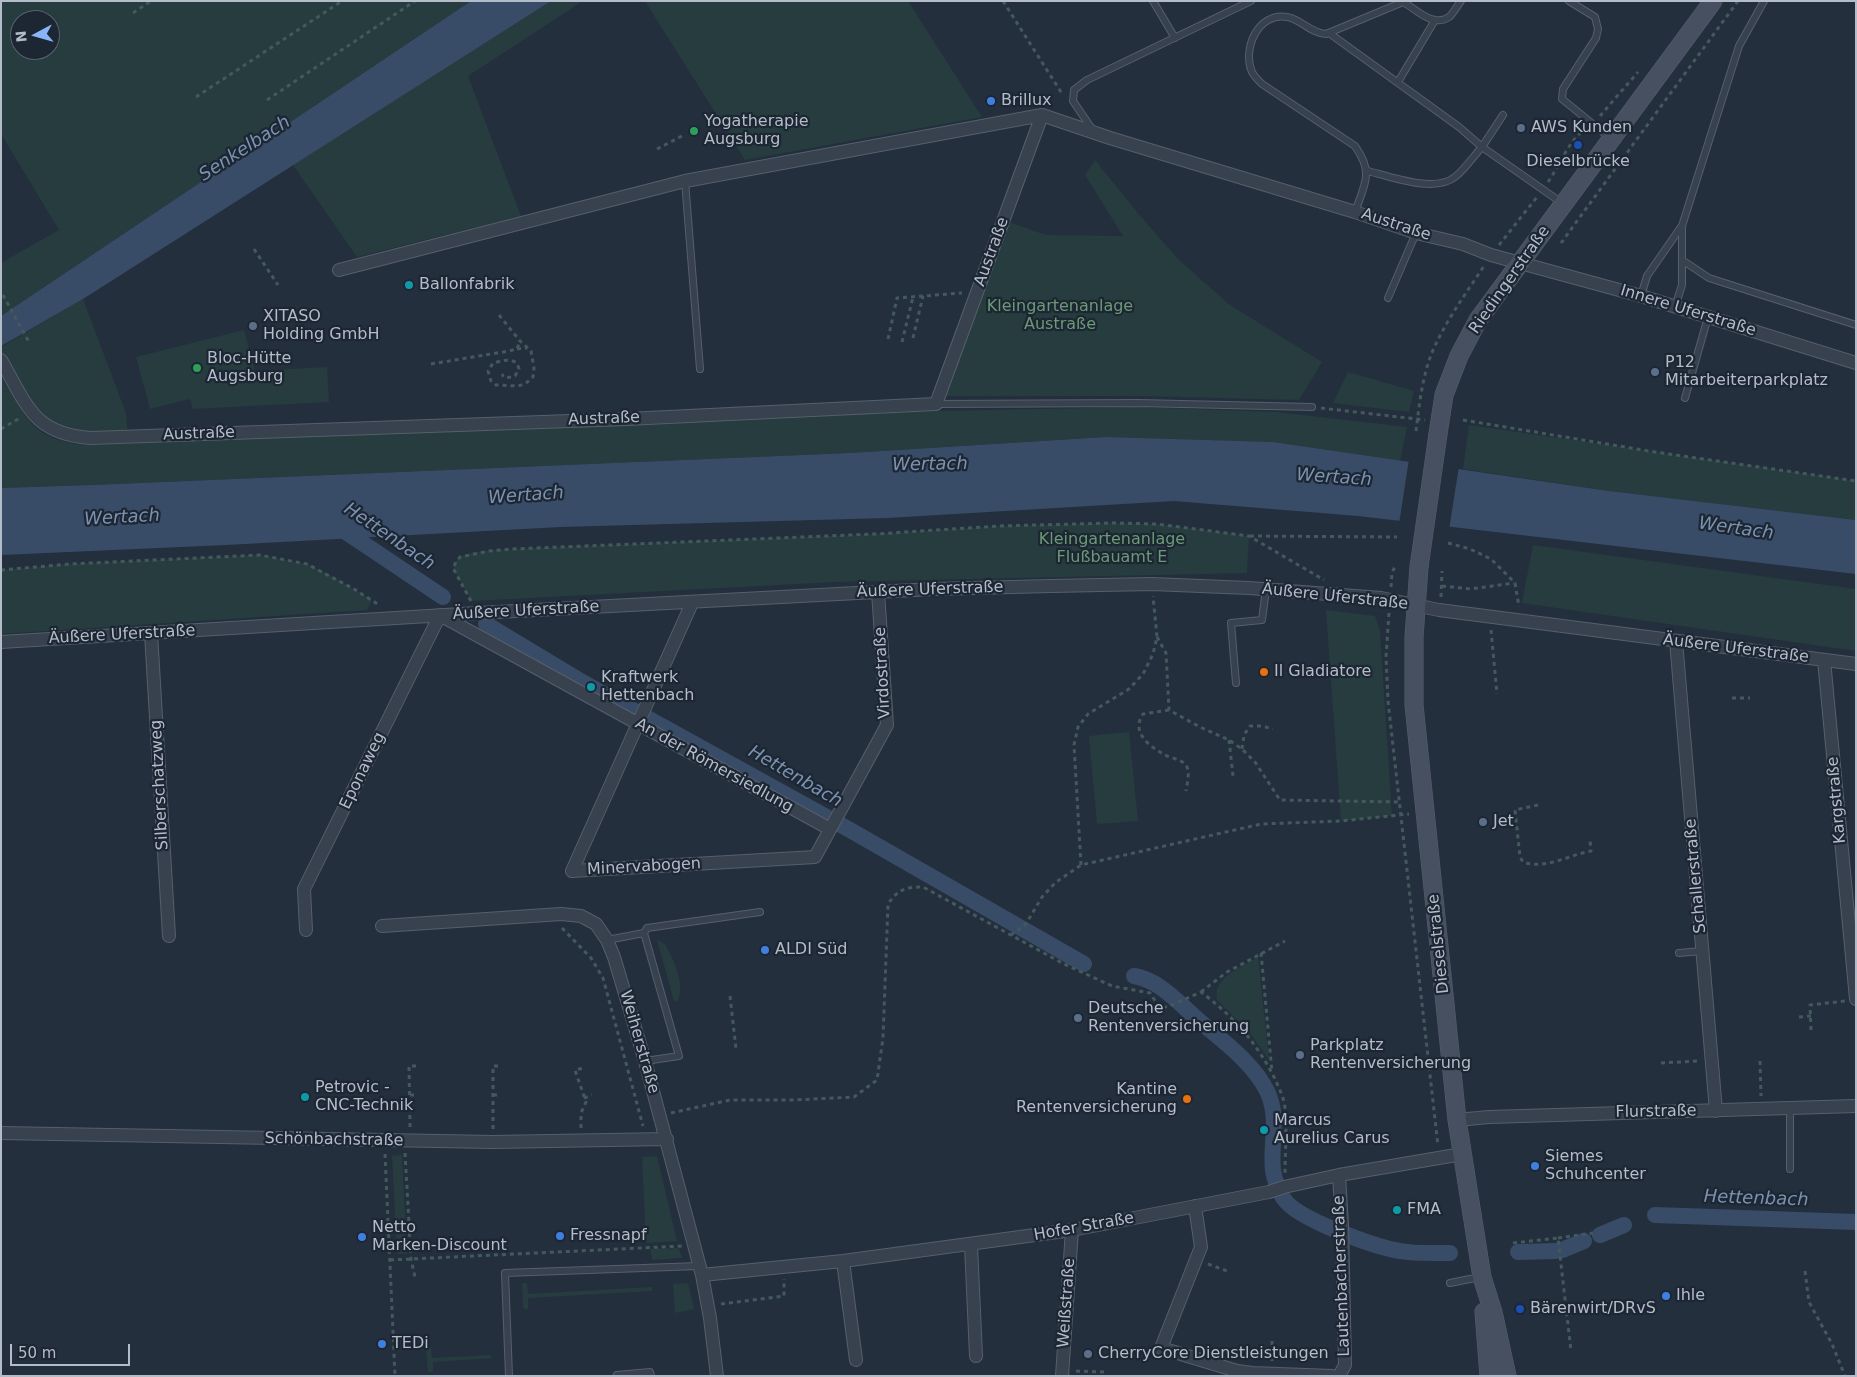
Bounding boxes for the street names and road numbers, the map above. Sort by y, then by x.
street label: Austraße [1359,205,1433,245]
street label: Austraße [971,215,1013,289]
street label: Riedingerstraße [1466,222,1554,338]
street label: Innere Uferstraße [1618,281,1758,341]
street label: Austraße [568,408,640,430]
street label: Austraße [163,423,235,445]
street label: Äußere Uferstraße [856,578,1004,602]
street label: Äußere Uferstraße [1261,580,1409,614]
street label: Äußere Uferstraße [452,598,600,624]
street label: Äußere Uferstraße [48,622,196,648]
street label: Virdostraße [871,626,895,720]
street label: Äußere Uferstraße [1662,631,1810,667]
street label: An der Römersiedlung [632,715,796,817]
street label: Silberschatzweg [147,719,173,851]
street label: Eponaweg [336,729,390,813]
street label: Kargstraße [1824,756,1850,844]
street label: Schallerstraße [1681,818,1711,934]
street label: Minervabogen [586,854,702,880]
street label: Dieselstraße [1424,893,1454,995]
street label: Weiherstraße [615,988,663,1096]
street label: Flurstraße [1615,1102,1697,1122]
street label: Schönbachstraße [264,1129,404,1151]
street label: Lautenbacherstraße [1330,1195,1354,1357]
street label: Hofer Straße [1032,1209,1136,1245]
street label: Weißstraße [1054,1257,1080,1349]

